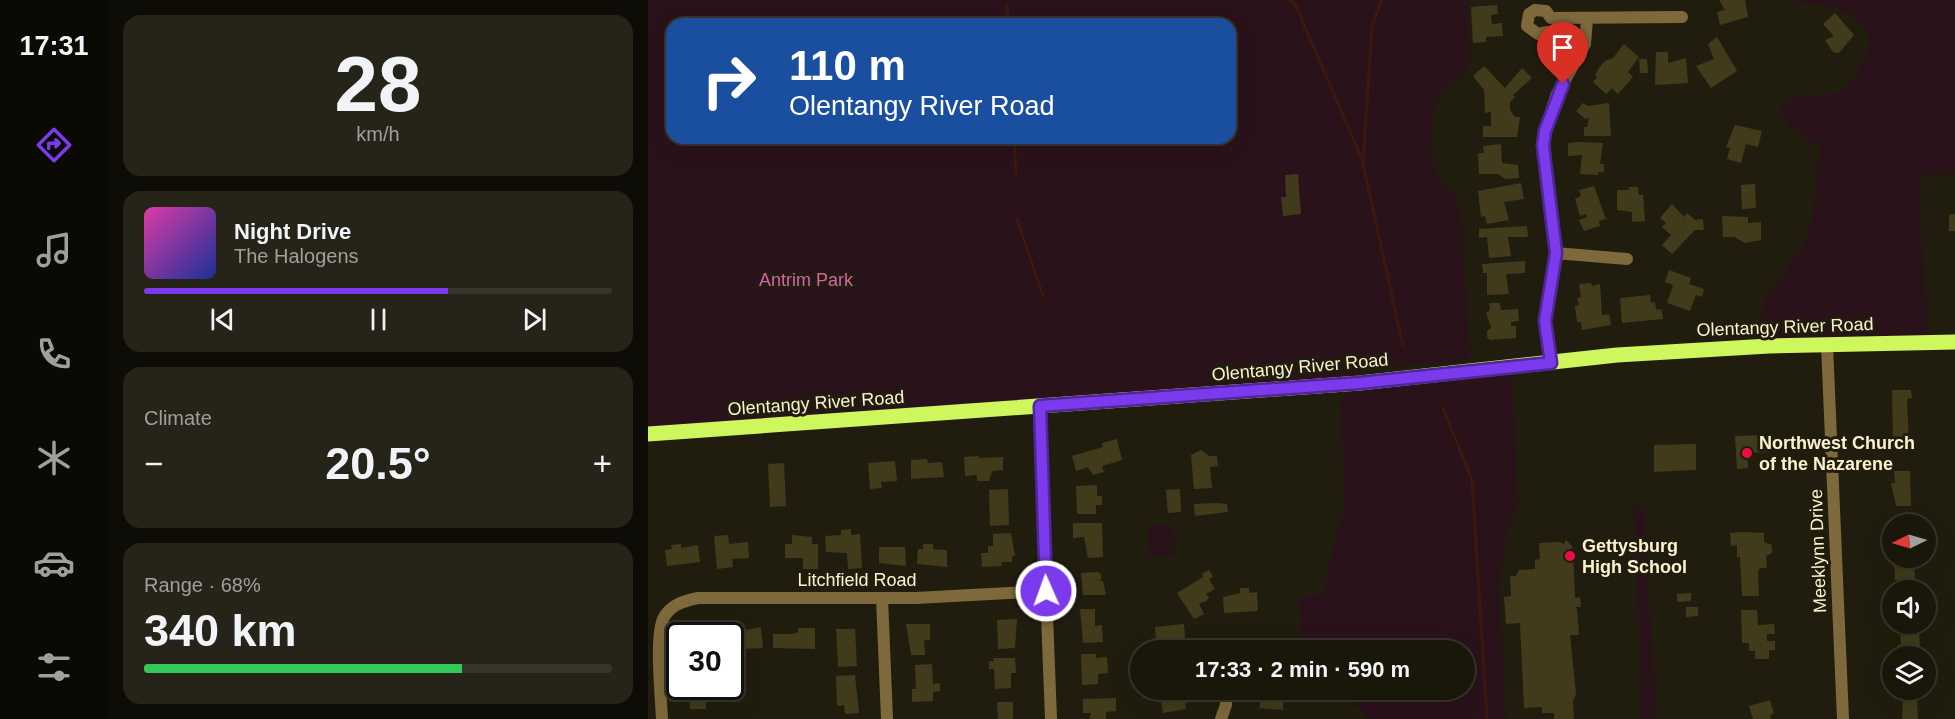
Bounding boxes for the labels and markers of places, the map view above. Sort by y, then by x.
pin [1537,22,1588,84]
place label: Northwest Church of the Nazarene [1759,433,1915,474]
marker: Northwest Church of the Nazarene [1740,446,1754,460]
place label: Gettysburg High School [1582,536,1687,577]
marker: Gettysburg High School [1563,549,1577,563]

